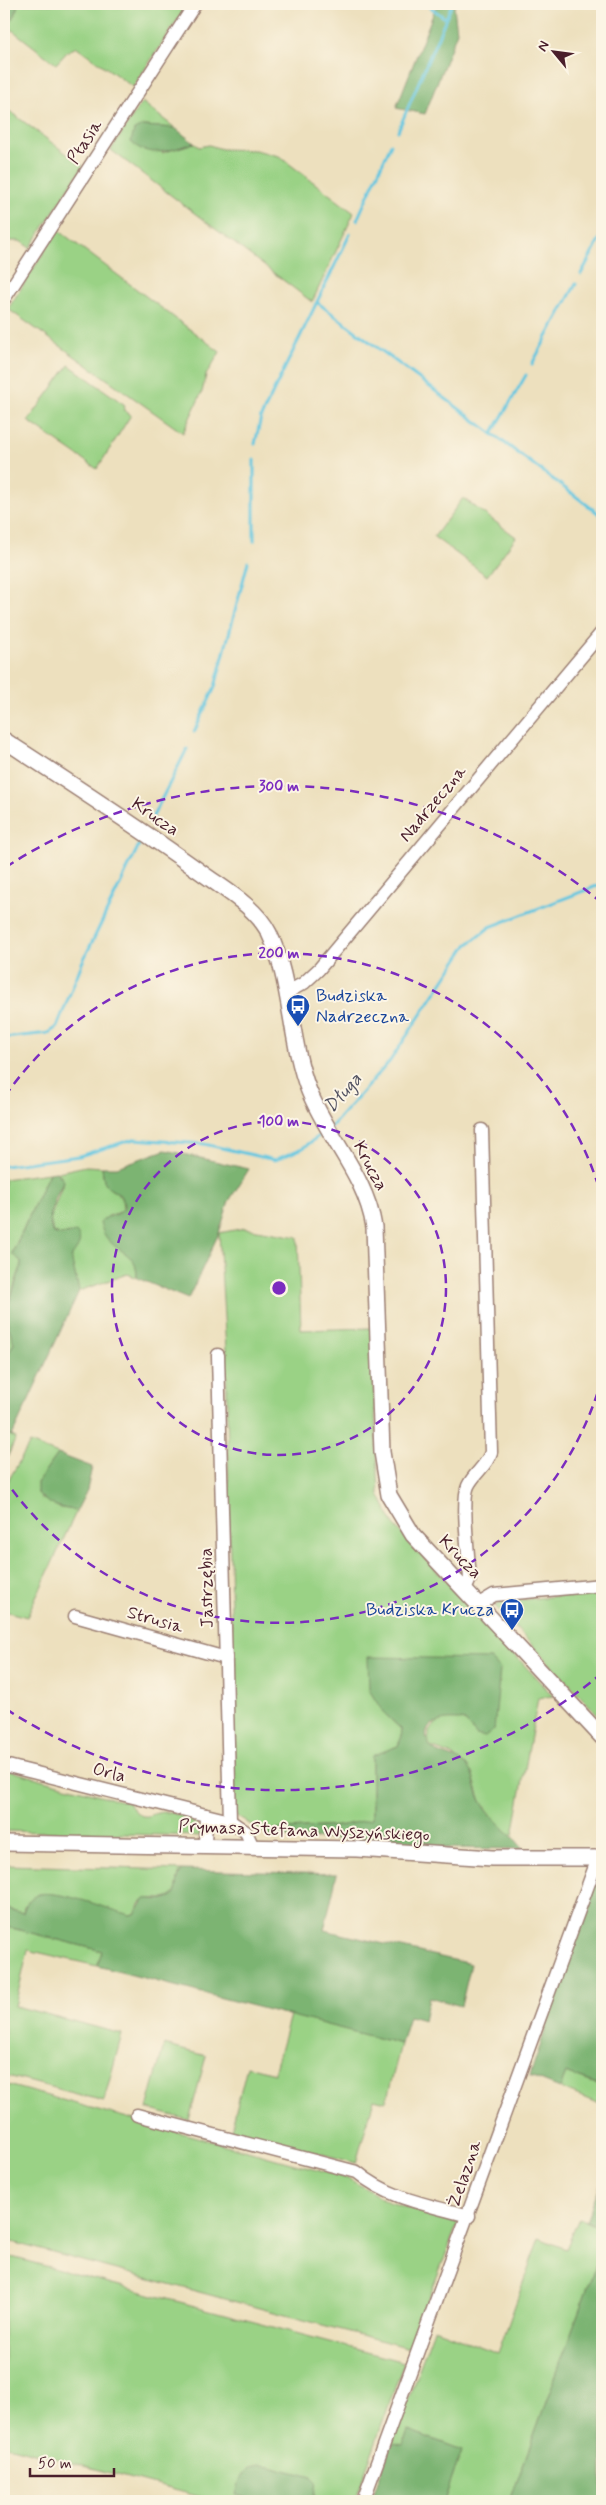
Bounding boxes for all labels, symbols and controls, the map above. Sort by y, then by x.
north arrow [528,28,578,78]
text: N [533,38,554,55]
street label: Ptasia [62,115,108,169]
street label: Nadrzeczna [394,761,472,847]
text: 300 m [259,777,299,797]
street label: Krucza [126,792,184,842]
text: 200 m [259,944,300,964]
place label: Budziska Nadrzeczna [316,984,409,1029]
bus stop icon: Budziska Nadrzeczna [285,993,311,1027]
water label: Długa [318,1067,368,1118]
text: 100 m [259,1112,299,1132]
street label: Krucza [347,1137,393,1195]
centre of rings [270,1279,288,1297]
street label: Krucza [433,1530,487,1584]
street label: Jastrzębia [194,1548,220,1628]
bus stop icon: Budziska Krucza [499,1597,525,1631]
place label: Budziska Krucza [366,1598,494,1622]
street label: Strusia [124,1601,186,1639]
street label: Orla [90,1757,128,1789]
street label: Prymasa Stefana Wyszyńskiego [178,1815,430,1848]
street label: Żelazna [442,2137,488,2211]
scale bar [30,2445,114,2477]
text: 50 m [38,2454,72,2474]

